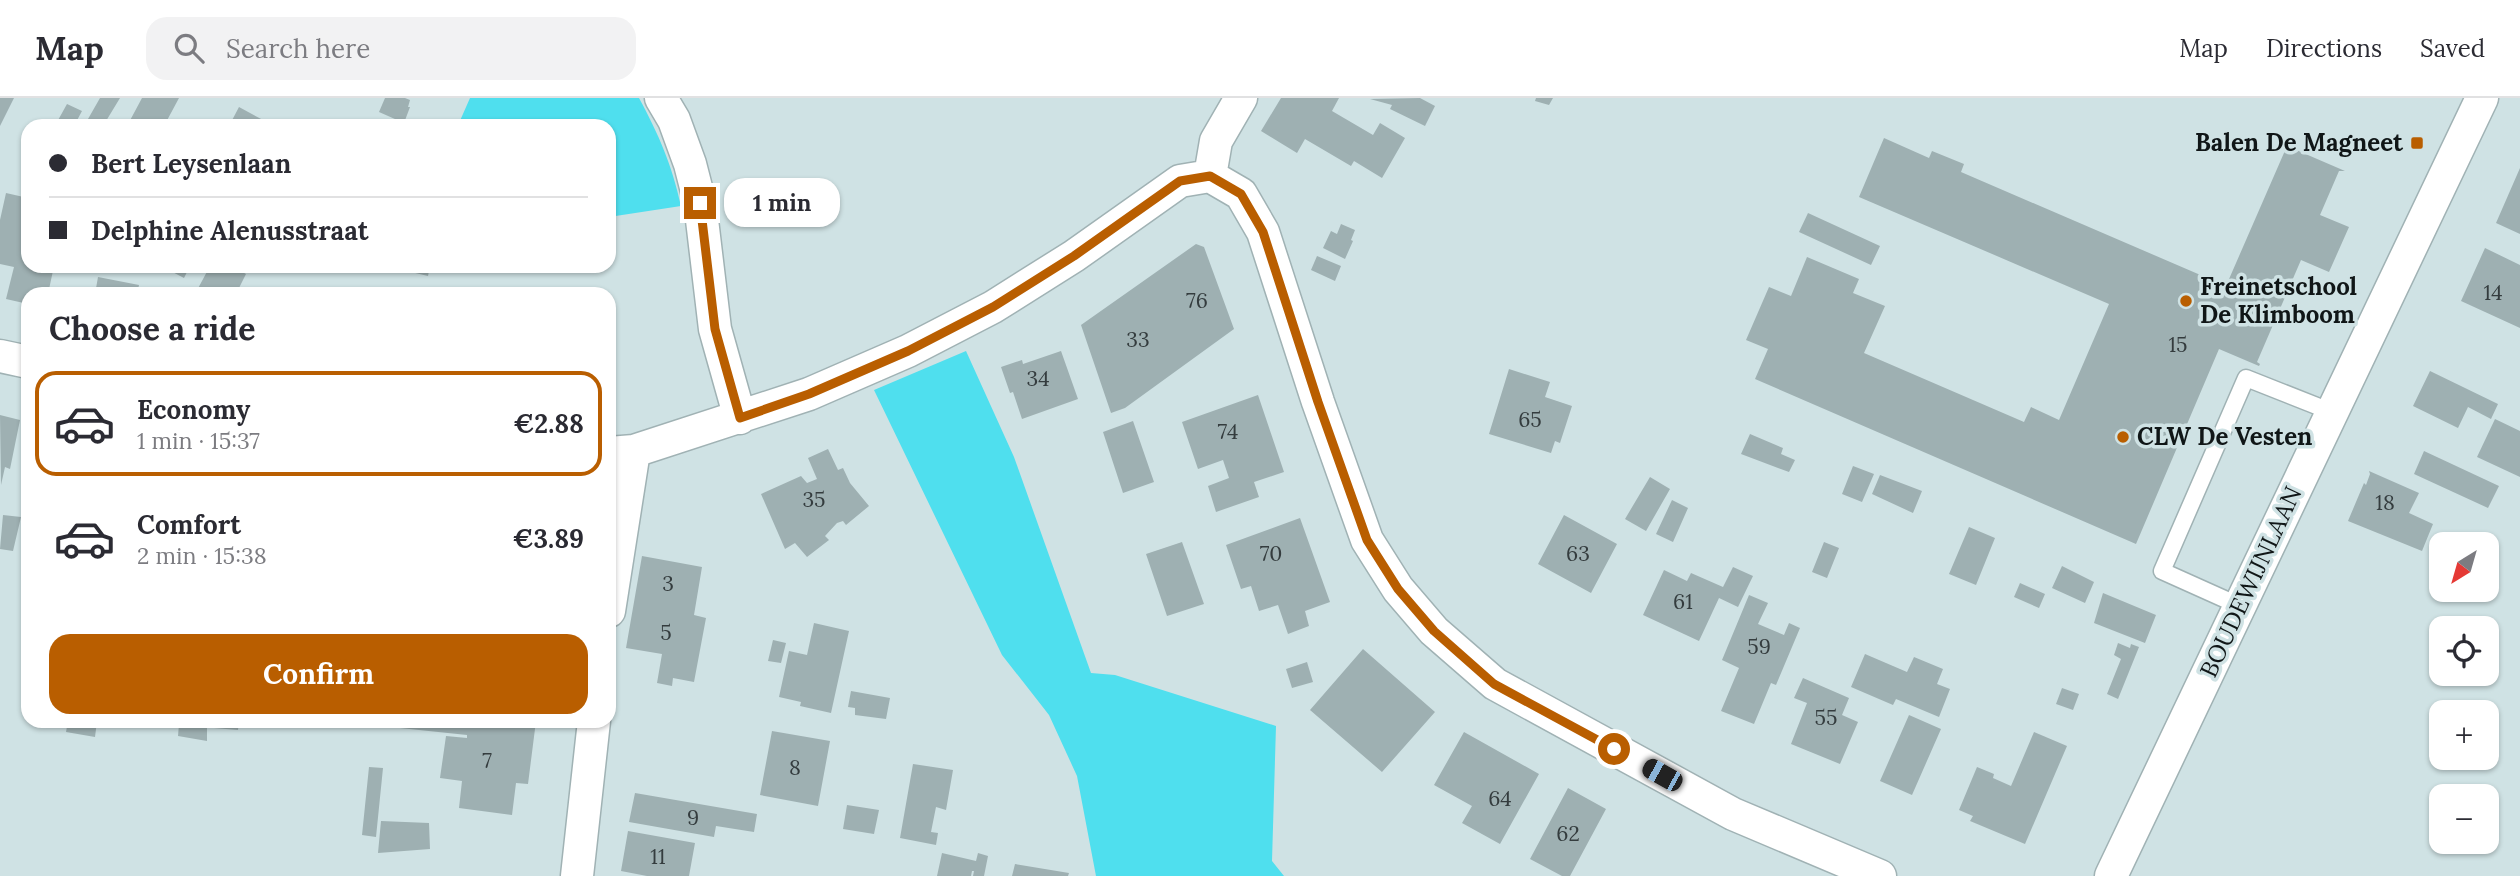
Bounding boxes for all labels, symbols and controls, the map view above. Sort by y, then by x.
search box [146,17,636,80]
text: Map [35,27,104,69]
icon: search [170,29,208,67]
text: Search here [226,32,370,65]
text: Map [2179,33,2228,64]
text: Directions [2266,33,2382,64]
text: Saved [2420,33,2485,64]
place label: Balen De Magneet [2195,127,2404,158]
marker: Balen De Magneet [2409,135,2425,151]
text: Bert Leysenlaan [91,147,291,180]
callout: 1 min [724,178,840,228]
route end [684,187,716,219]
text: 1 min [753,188,811,217]
text: Delphine Alenusstraat [91,214,369,247]
place label: Freinetschool De Klimboom [2200,271,2357,330]
house number: 14 [2483,279,2503,306]
house number: 76 [1186,287,1208,314]
marker: Freinetschool De Klimboom [2178,293,2194,309]
text: Choose a ride [49,308,256,349]
house number: 33 [1126,326,1150,353]
house number: 15 [2168,331,2188,358]
house number: 34 [1026,365,1050,392]
icon: car [53,392,116,455]
text: Economy [137,393,250,426]
house number: 65 [1518,406,1542,433]
text: €2.88 [513,407,584,440]
house number: 74 [1218,418,1238,445]
place label: CLW De Vesten [2137,421,2312,452]
text: 1 min · 15:37 [137,426,260,455]
marker: CLW De Vesten [2115,429,2131,445]
street label: BOUDEWIJNLAAN [2193,481,2308,682]
house number: 35 [802,486,826,513]
house number: 18 [2375,489,2395,516]
icon: car [53,507,116,570]
text: Comfort [137,508,241,541]
text: €3.89 [512,522,584,555]
north arrow [2429,532,2499,602]
map controls [2429,532,2499,854]
house number: 70 [1260,540,1282,567]
house number: 63 [1566,540,1590,567]
text: 2 min · 15:38 [137,541,267,570]
house number: 3 [662,570,674,597]
house number: 61 [1673,588,1693,615]
button: locate [2429,616,2499,686]
house number: 5 [660,619,672,646]
house number: 59 [1747,633,1771,660]
button: Confirm [49,634,588,714]
button: + [2429,700,2499,770]
house number: 55 [1815,704,1837,731]
route start [1598,733,1630,765]
house number: 7 [482,747,492,774]
house number: 8 [789,754,801,781]
car [1639,756,1686,794]
button: − [2429,784,2499,854]
house number: 64 [1488,785,1512,812]
house number: 9 [687,804,699,831]
house number: 62 [1556,820,1580,847]
house number: 11 [650,843,666,870]

